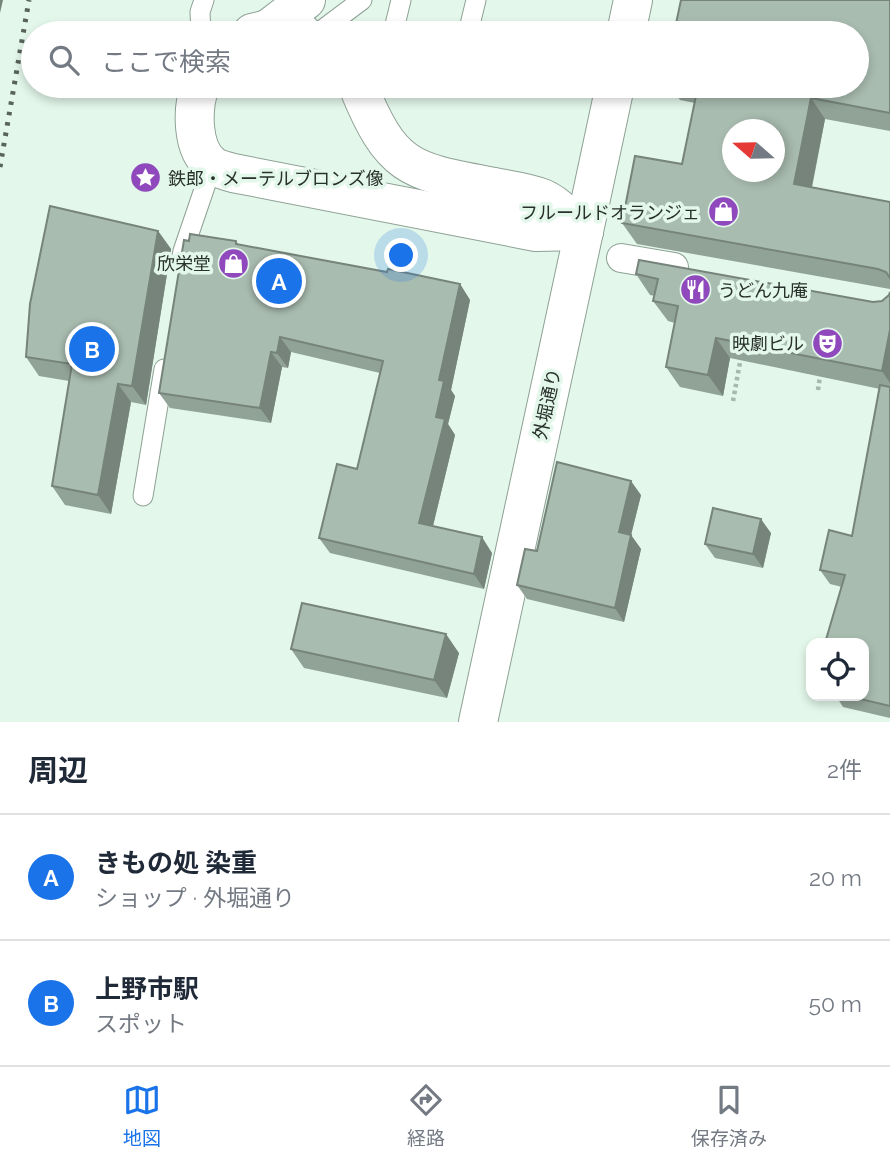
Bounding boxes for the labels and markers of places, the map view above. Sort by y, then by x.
place icon: 鉄郎・メーテルブロンズ像 [128,161,162,195]
place label: 鉄郎・メーテルブロンズ像 [168,168,384,189]
shop icon: フルールドオランジェ [706,195,740,229]
place label: フルールドオランジェ [520,202,700,223]
shop icon: 欣栄堂 [217,246,251,280]
place label: 欣栄堂 [157,253,211,274]
pin: A [256,255,302,307]
restaurant icon: うどん九庵 [678,273,712,307]
place label: うどん九庵 [718,280,808,301]
pin: B [69,323,115,375]
theatre icon: 映劇ビル [810,326,844,360]
place label: 映劇ビル [732,333,804,354]

